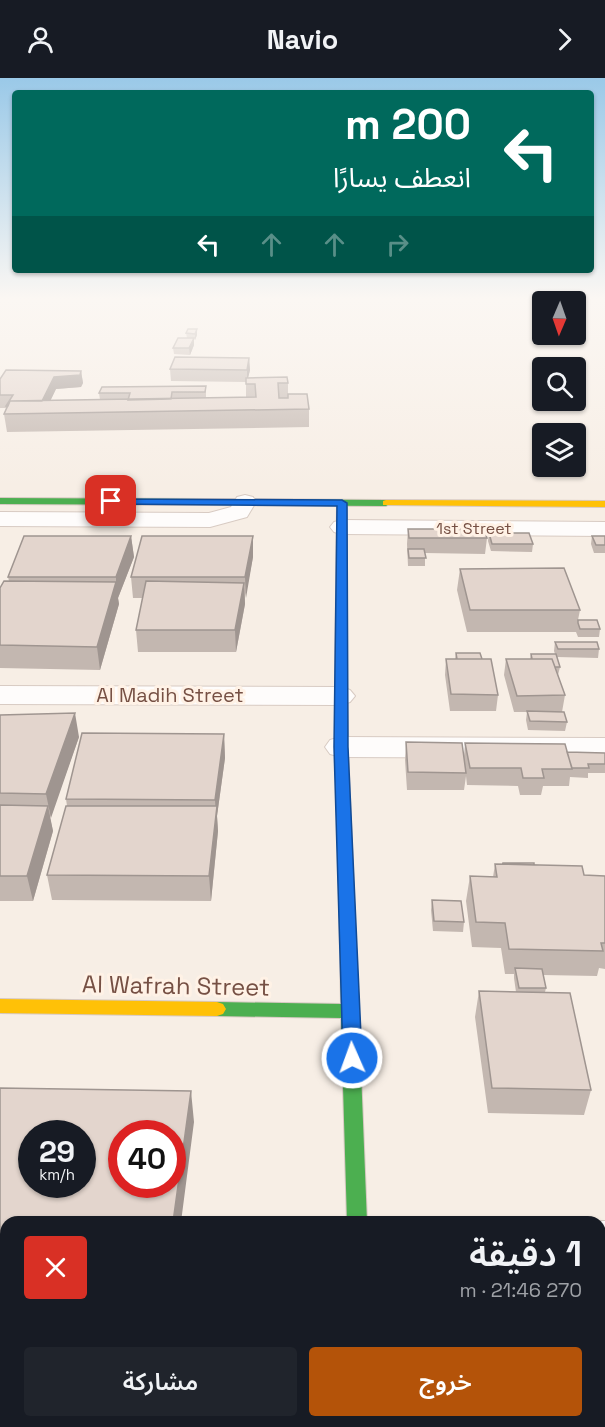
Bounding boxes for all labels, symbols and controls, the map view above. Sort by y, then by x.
text: Navio [267,22,338,57]
icon: person [24,23,57,56]
icon: forward [548,23,581,56]
text: 200 m [345,98,471,151]
icon: left [492,114,570,192]
text: انعطف يسارًا [333,160,471,195]
icon: left [192,228,225,261]
icon: ahead [255,228,288,261]
icon: ahead [318,228,351,261]
icon: right [381,228,414,261]
north arrow [532,291,586,345]
map controls [532,291,586,477]
button: search [532,357,586,411]
button: layers [532,423,586,477]
pin [85,475,136,526]
icon: arrive [94,484,127,517]
street label: 1st Street [436,518,512,539]
street label: Al Madih Street [96,682,244,708]
street label: Al Wafrah Street [82,968,270,1003]
position arrow [320,1026,384,1090]
speed limit sign: 40 [108,1120,186,1198]
text: 29 [39,1132,75,1171]
text: km/h [39,1165,75,1184]
text: 1 دقيقة [469,1231,582,1277]
button: close [24,1236,87,1299]
text: 270 m · 21:46 [460,1277,582,1303]
button: مشاركة [24,1347,297,1416]
button: خروج [309,1347,582,1416]

